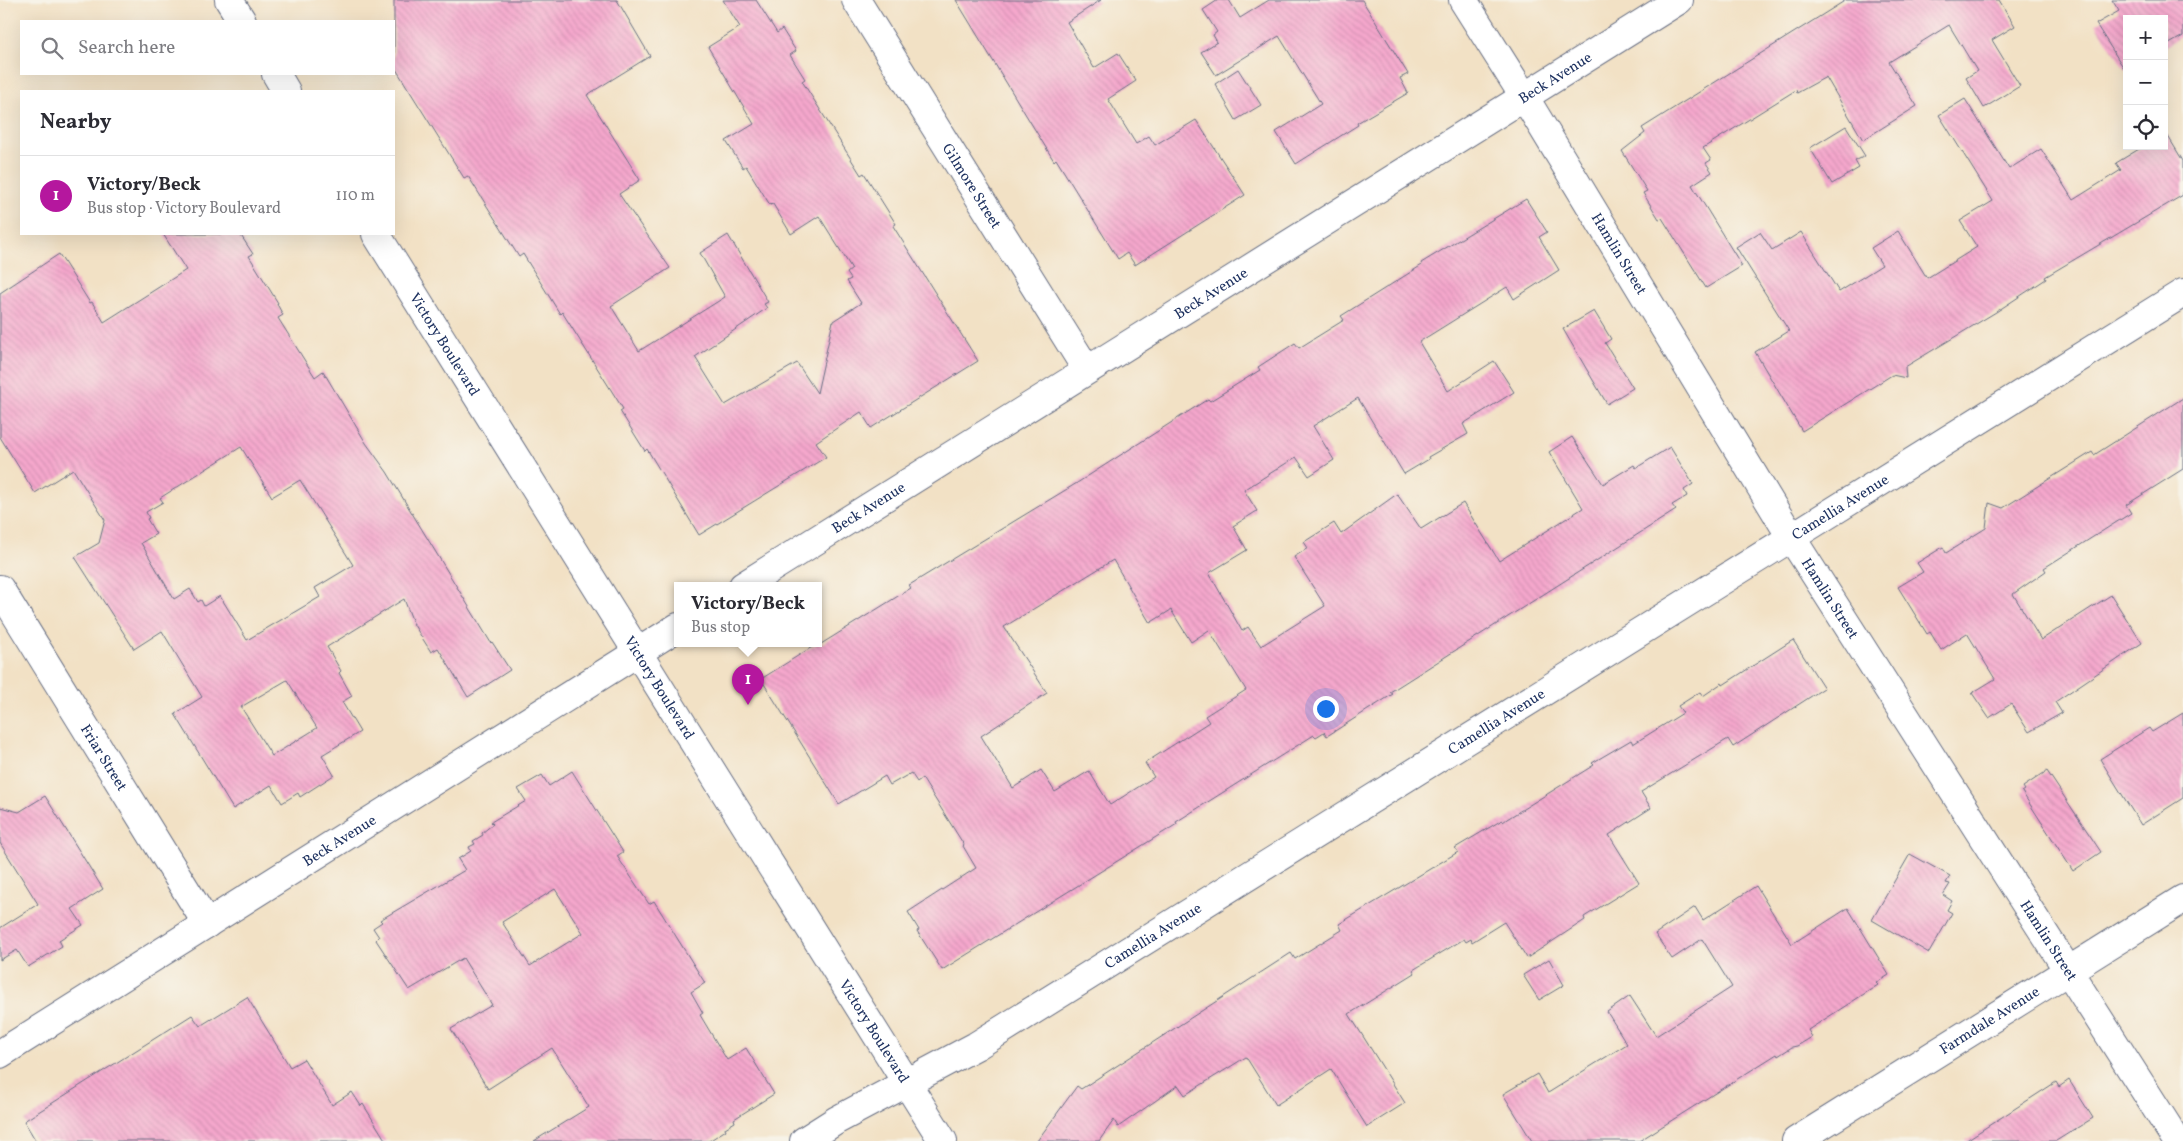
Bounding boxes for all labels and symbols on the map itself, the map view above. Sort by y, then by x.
street label: Beck Avenue [1515,48,1597,110]
street label: Gilmore Street [936,140,1005,233]
street label: Hamlin Street [1585,209,1651,299]
street label: Beck Avenue [1171,263,1252,325]
street label: Victory Boulevard [403,289,484,401]
street label: Camellia Avenue [1788,470,1893,546]
street label: Beck Avenue [828,478,910,540]
street label: Hamlin Street [1795,555,1863,644]
street label: Victory Boulevard [618,633,699,744]
pin: 1 [732,664,764,705]
street label: Camellia Avenue [1445,684,1550,761]
your location [1313,696,1339,722]
street label: Friar Street [74,721,131,796]
street label: Beck Avenue [299,811,381,873]
street label: Hamlin Street [2014,897,2081,986]
street label: Camellia Avenue [1101,899,1206,975]
street label: Victory Boulevard [833,976,913,1088]
street label: Farmdale Avenue [1936,982,2044,1061]

